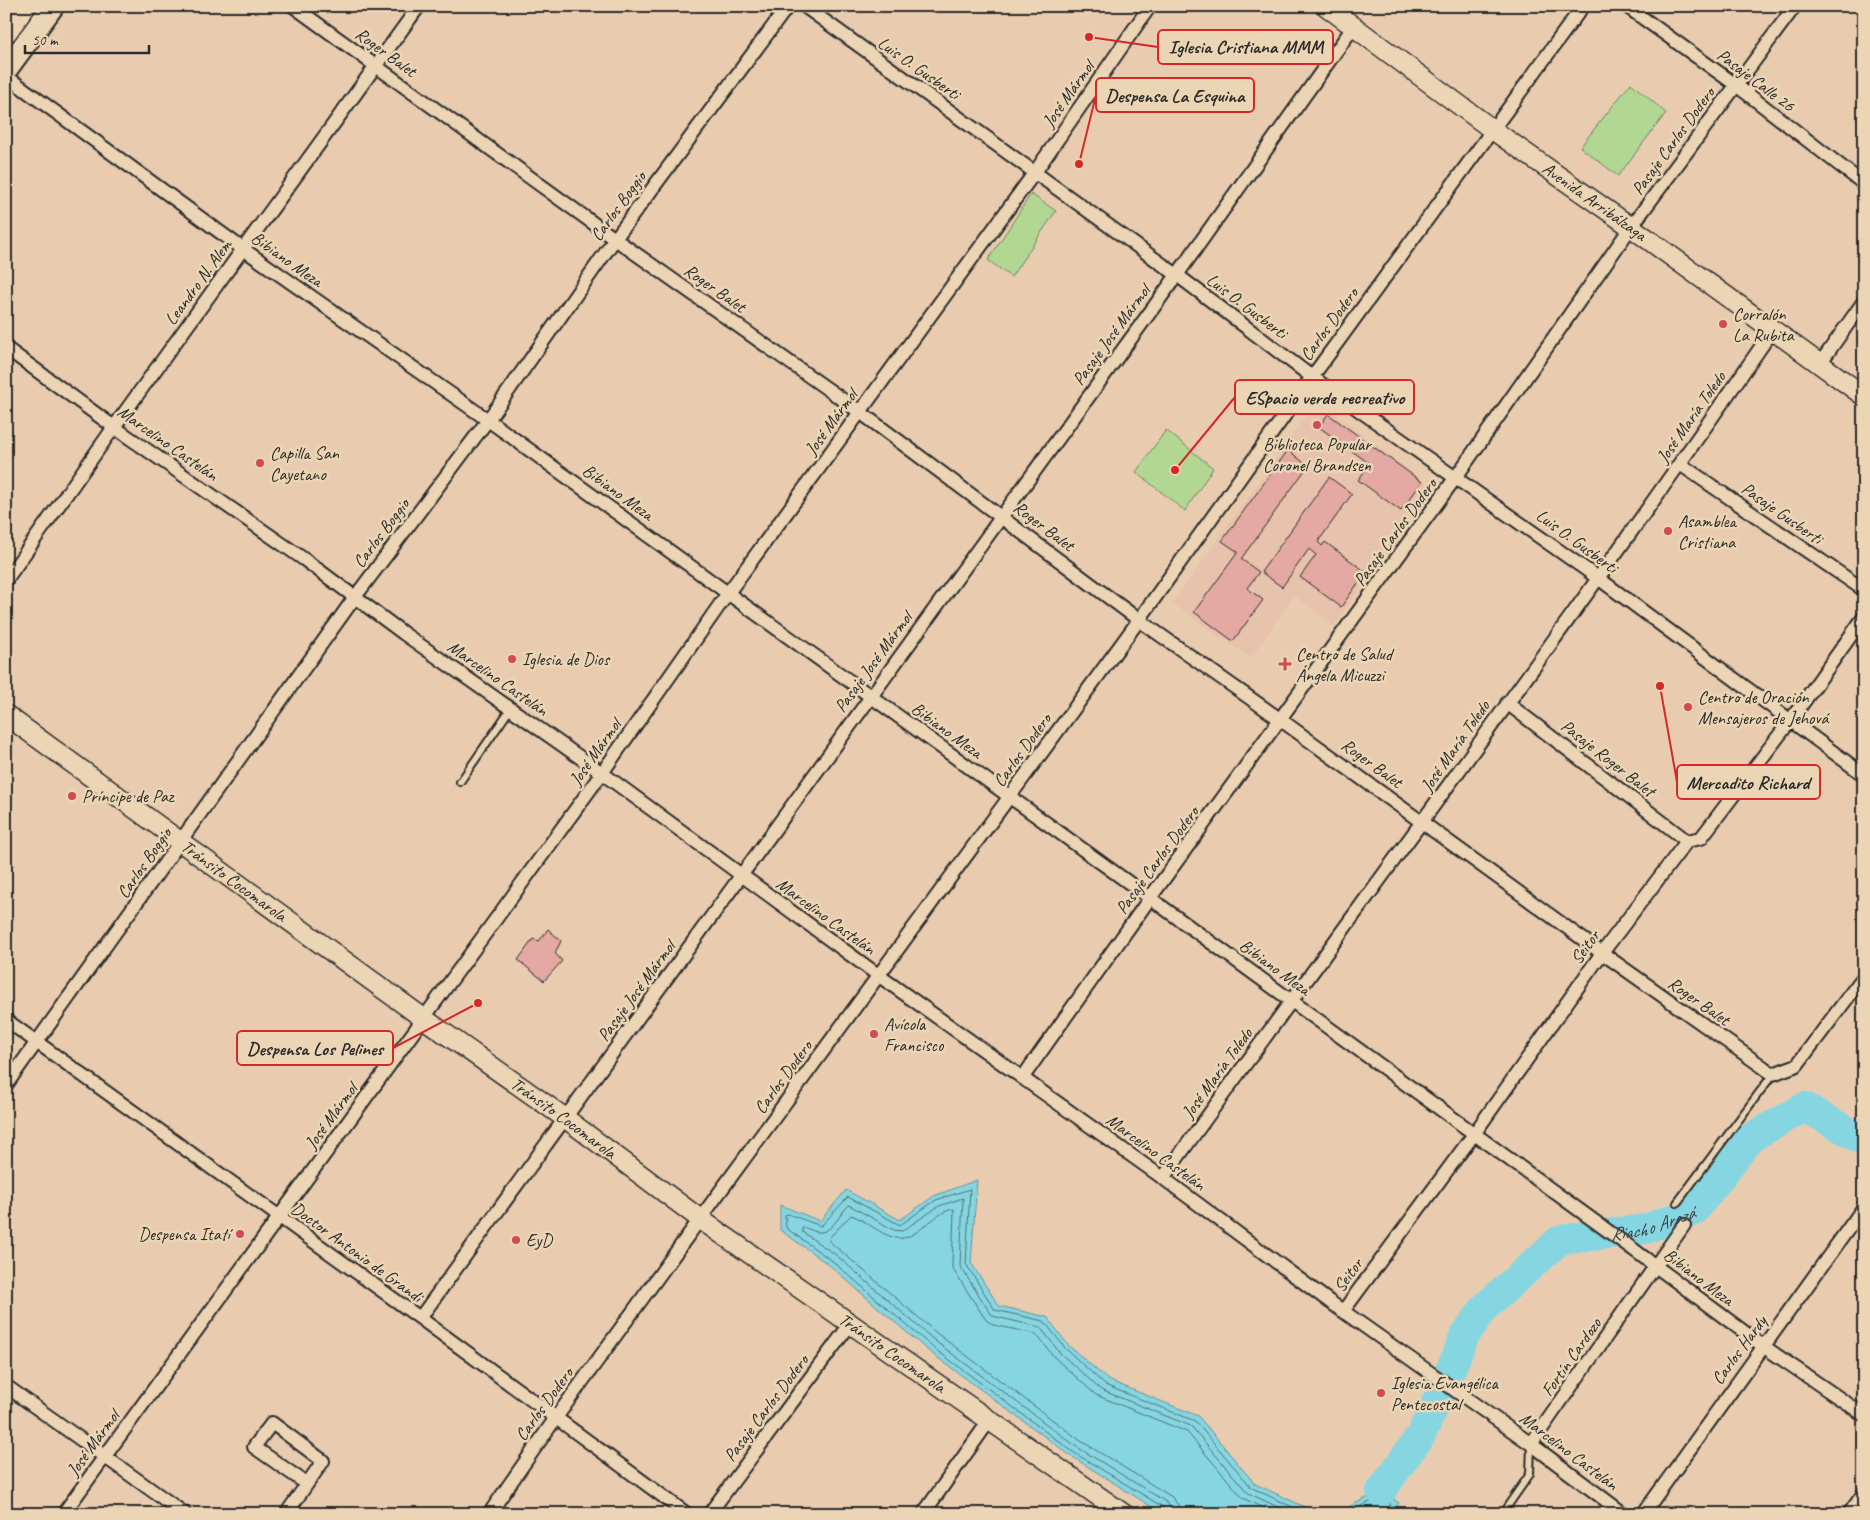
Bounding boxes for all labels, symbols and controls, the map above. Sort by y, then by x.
scale bar [25,22,149,54]
street label: Roger Balet [351,22,423,83]
callout: Iglesia Cristiana MMM [1158,30,1333,64]
text: 50 m [32,31,59,50]
street label: Luis O. Gusberti [874,32,967,106]
text: Iglesia Cristiana MMM [1169,35,1326,59]
street label: Pasaje Calle 26 [1713,44,1800,117]
street label: José Mármol [1037,54,1100,132]
callout: Despensa La Esquina [1096,78,1254,112]
street label: Pasaje Carlos Dodero [1626,81,1720,199]
text: Despensa La Esquina [1106,84,1246,108]
street label: Avenida Arribálzaga [1538,157,1652,247]
street label: Carlos Boggio [585,165,652,245]
street label: Bibiano Meza [247,226,328,292]
street label: Leandro N. Alem [159,234,237,329]
street label: Roger Balet [680,259,752,318]
street label: Luis O. Gusberti [1202,269,1294,345]
street label: Pasaje José Mármol [1067,278,1156,389]
street label: Carlos Dodero [1295,282,1364,365]
place label: Corralón La Rubita [1733,303,1795,346]
marker: Corralón La Rubita [1717,318,1729,330]
street label: José María Toledo [1651,366,1731,468]
callout: ESpacio verde recreativo [1235,380,1414,414]
street label: José Mármol [799,383,864,460]
text: ESpacio verde recreativo [1246,386,1406,410]
street label: Marcelino Castelán [114,400,223,486]
marker: Biblioteca Popular Coronel Brandsen [1311,419,1323,431]
place label: Biblioteca Popular Coronel Brandsen [1263,433,1373,476]
place label: Capilla San Cayetano [270,442,340,485]
marker: Capilla San Cayetano [254,457,266,469]
street label: Bibiano Meza [578,459,659,526]
street label: Pasaje Carlos Dodero [1348,472,1442,590]
street label: Pasaje Gusberti [1737,477,1829,550]
street label: Carlos Boggio [348,493,415,572]
street label: Roger Balet [1009,496,1080,557]
street label: Luis O. Gusberti [1532,504,1624,579]
place label: Asamblea Cristiana [1678,510,1738,553]
marker: Asamblea Cristiana [1662,525,1674,537]
street label: Pasaje José Mármol [829,605,918,716]
street label: Marcelino Castelán [444,635,553,721]
place label: Centro de Salud Ángela Micuzzi [1296,643,1395,686]
place label: Iglesia de Dios [522,648,611,670]
marker: Iglesia de Dios [506,653,518,665]
marker: Centro de Salud Ángela Micuzzi [1278,657,1292,671]
place label: Centro de Oración Mensajeros de Jehová [1698,686,1830,729]
street label: José María Toledo [1415,695,1495,797]
street label: Bibiano Meza [907,697,988,764]
marker: Centro de Oración Mensajeros de Jehová [1682,701,1694,713]
street label: Carlos Dodero [988,708,1057,791]
street label: José Mármol [564,712,627,790]
street label: Pasaje Roger Balet [1557,715,1662,803]
street label: Roger Balet [1337,733,1409,794]
callout: Mercadito Richard [1677,765,1820,799]
text: Mercadito Richard [1687,771,1813,795]
place label: Príncipe de Paz [82,785,176,807]
marker: Príncipe de Paz [66,790,78,802]
street label: Pasaje Carlos Dodero [1110,800,1204,918]
street label: Carlos Boggio [112,822,177,902]
street label: Tránsito Cocomarola [177,835,292,927]
street label: Marcelino Castelán [772,873,881,960]
street label: Seitor [1565,925,1605,968]
street label: Pasaje José Mármol [592,934,681,1045]
street label: Bibiano Meza [1235,934,1316,1001]
street label: Roger Balet [1664,972,1736,1031]
place label: Avícola Francisco [884,1013,945,1056]
street label: José María Toledo [1176,1022,1258,1123]
marker: Avícola Francisco [868,1028,880,1040]
callout: Despensa Los Pelines [237,1031,393,1065]
street label: Carlos Dodero [749,1035,818,1118]
text: Despensa Los Pelines [247,1037,385,1061]
street label: Tránsito Cocomarola [507,1072,622,1164]
street label: José Mármol [299,1077,364,1154]
street label: Marcelino Castelán [1102,1109,1211,1196]
street label: Doctor Antonio de Grandi [287,1197,429,1309]
water label: Riacho Arazá [1609,1199,1703,1246]
place label: Despensa Itatí [138,1223,234,1245]
marker: Despensa Itatí [234,1228,246,1240]
place label: EyD [526,1229,553,1251]
marker: EyD [510,1234,522,1246]
street label: Bibiano Meza [1660,1243,1740,1311]
street label: Seitor [1328,1253,1368,1296]
street label: Tránsito Cocomarola [835,1308,951,1398]
street label: Carlos Hardy [1707,1310,1772,1389]
street label: Fortín Cardozo [1536,1312,1607,1400]
street label: Pasaje Carlos Dodero [719,1349,814,1466]
street label: Carlos Dodero [510,1362,579,1445]
place label: Iglesia Evangélica Pentecostal [1391,1372,1500,1415]
marker: Iglesia Evangélica Pentecostal [1375,1387,1387,1399]
street label: José Mármol [61,1404,126,1481]
street label: Marcelino Castelán [1516,1407,1623,1496]

